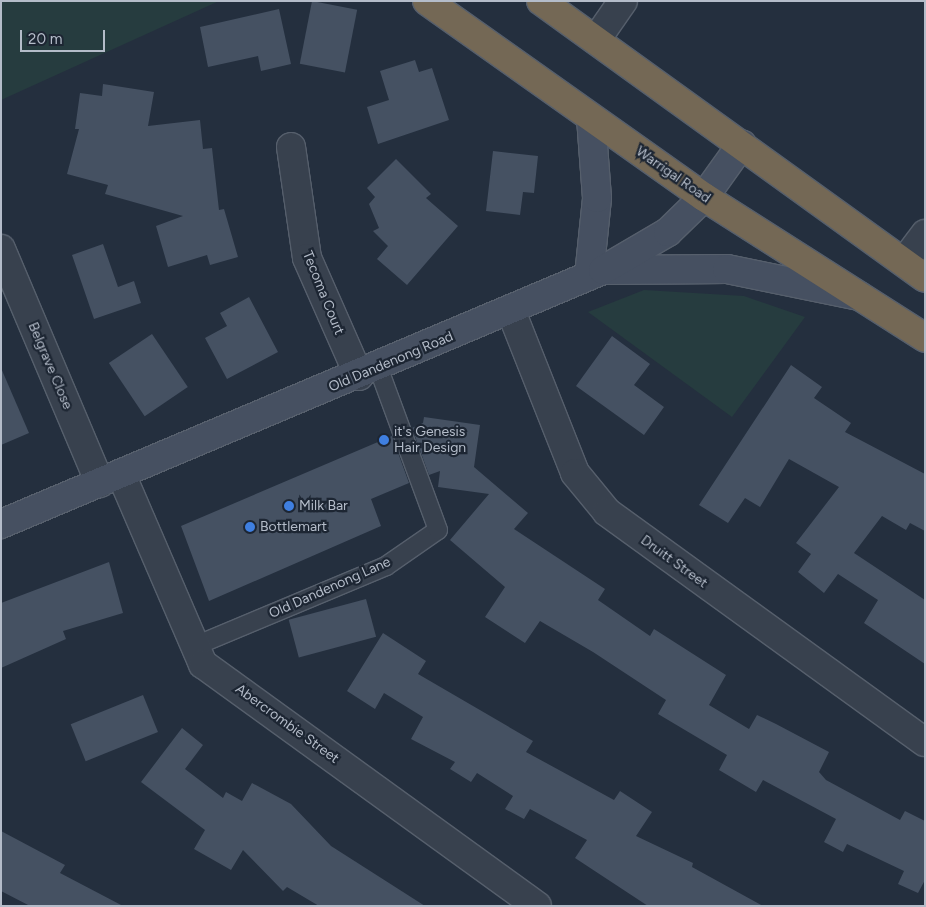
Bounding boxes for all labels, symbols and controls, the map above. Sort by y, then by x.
scale bar [22,20,108,52]
text: 20 m [28,30,62,48]
street label: Warrigal Road [633,143,713,207]
street label: Tecoma Court [299,249,347,337]
street label: Belgrave Close [24,320,76,412]
street label: Old Dandenong Road [326,328,456,396]
place label: it's Genesis Hair Design [394,424,466,457]
marker: it's Genesis Hair Design [378,434,390,446]
place label: Milk Bar [299,498,348,514]
marker: Milk Bar [283,500,295,512]
place label: Bottlemart [260,519,327,535]
marker: Bottlemart [244,521,256,533]
street label: Druitt Street [637,532,711,592]
street label: Old Dandenong Lane [267,554,393,622]
street label: Abercrombie Street [232,681,342,767]

